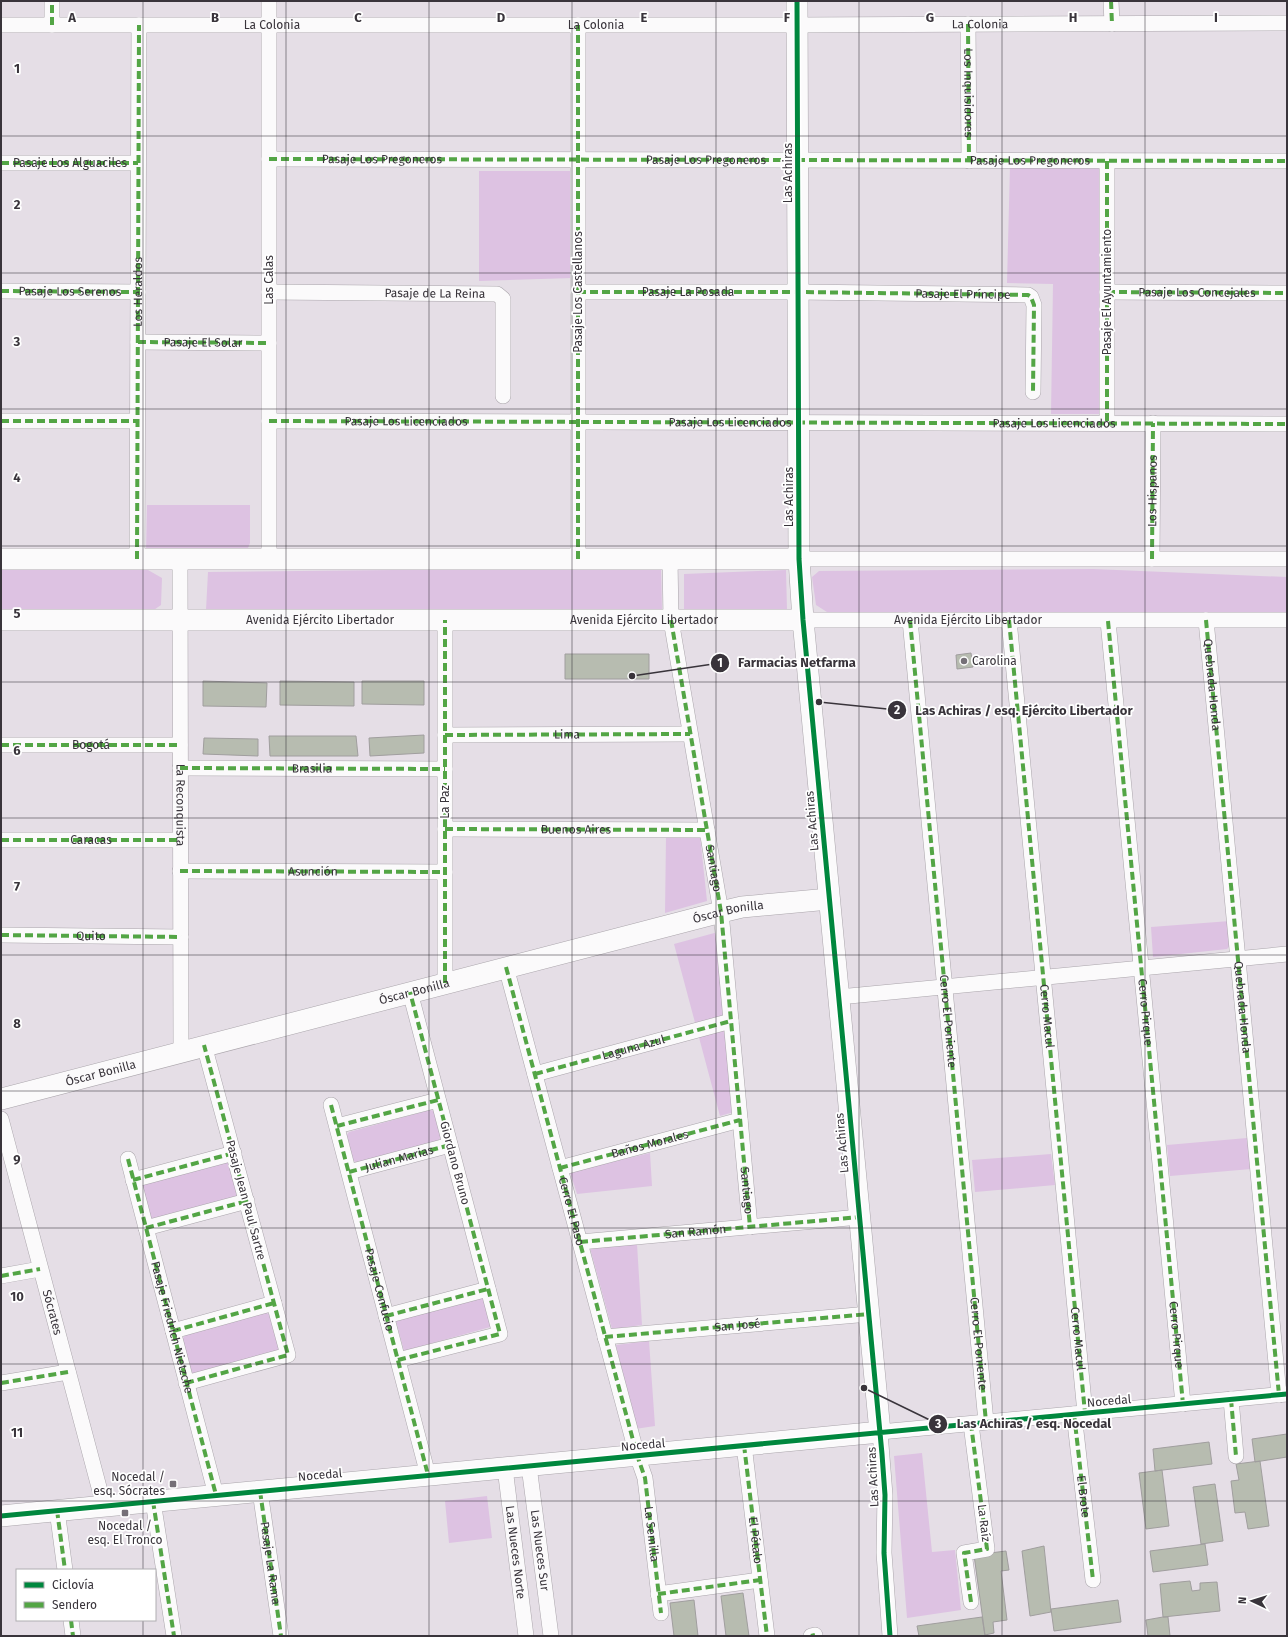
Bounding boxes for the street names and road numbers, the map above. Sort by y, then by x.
street label: La Colonia [952,17,1008,31]
street label: La Colonia [244,18,300,32]
street label: La Colonia [568,18,624,32]
street label: Los Inquisidores [961,48,976,138]
street label: Las Achiras [781,142,795,203]
street label: Pasaje Los Pregoneros [322,152,443,166]
street label: Pasaje Los Pregoneros [646,153,767,167]
street label: Pasaje Los Pregoneros [970,153,1091,168]
street label: Pasaje Los Alguaciles [13,156,127,170]
street label: Pasaje El Ayuntamiento [1100,229,1114,355]
street label: Pasaje Los Castellanos [571,231,585,353]
street label: Las Calas [262,255,276,305]
street label: Los Heraldos [131,257,145,327]
street label: Pasaje Los Serenos [19,284,122,299]
street label: Pasaje La Posada [642,285,734,299]
street label: Pasaje Los Concejales [1138,285,1256,300]
street label: Pasaje de La Reina [385,286,485,301]
street label: Pasaje El Príncipe [915,287,1011,302]
street label: Pasaje El Solar [163,335,243,350]
street label: Pasaje Los Licenciados [344,414,468,429]
street label: Pasaje Los Licenciados [668,415,792,430]
street label: Pasaje Los Licenciados [992,416,1116,430]
street label: Los Hispanos [1145,455,1160,527]
street label: Las Achiras [782,466,796,527]
street label: Avenida Ejército Libertador [246,613,394,627]
street label: Avenida Ejército Libertador [570,613,718,627]
street label: Avenida Ejército Libertador [894,613,1042,627]
street label: Quebrada Honda [1201,638,1223,731]
street label: Lima [554,727,580,742]
street label: Bogotá [72,738,110,752]
street label: Brasilia [292,761,332,776]
street label: La Reconquista [173,764,188,846]
street label: La Paz [438,785,452,819]
street label: Las Achiras [802,790,822,852]
street label: Buenos Aires [541,822,612,837]
street label: Caracas [70,833,112,847]
street label: Santiago [703,844,724,893]
street label: Asunción [288,864,338,879]
street label: Óscar Bonilla [691,898,764,926]
street label: Quito [76,929,106,943]
street label: Quebrada Honda [1231,961,1254,1054]
street label: Cerro El Poniente [937,974,959,1068]
street label: Óscar Bonilla [377,976,451,1008]
street label: Cerro Pirque [1135,978,1156,1046]
street label: Cerro Macul [1037,984,1057,1049]
street label: Laguna Azul [600,1032,667,1063]
street label: Óscar Bonilla [64,1057,137,1089]
street label: Las Achiras [832,1112,852,1174]
street label: Giordano Bruno [437,1120,473,1206]
street label: Baños Morales [610,1127,690,1161]
street label: Pasaje Jean Paul Sartre [223,1138,269,1262]
street label: Julian Marias [363,1143,435,1174]
street label: Santiago [738,1166,756,1215]
street label: Cerro El Paso [556,1175,588,1247]
street label: San Ramón [664,1222,727,1241]
street label: Pasaje Confucio [362,1247,397,1333]
street label: Pasaje Friedrich Nietzche [148,1260,196,1395]
street label: Sócrates [40,1288,65,1337]
street label: Cerro El Poniente [967,1297,990,1391]
street label: Cerro Pirque [1166,1300,1187,1369]
street label: Cerro Macul [1068,1306,1088,1372]
street label: San José [714,1316,761,1334]
street label: Nocedal [1086,1392,1132,1410]
street label: Nocedal [620,1436,666,1454]
street label: Las Achiras [864,1446,882,1507]
street label: Nocedal [297,1466,343,1484]
street label: El Brote [1074,1475,1093,1518]
street label: La Raíz [975,1503,993,1543]
street label: Las Nueces Norte [503,1505,528,1600]
street label: La Semilla [641,1505,662,1563]
street label: Las Nueces Sur [528,1509,552,1592]
street label: El Pétalo [746,1516,765,1565]
street label: Pasaje La Rama [258,1521,283,1606]

